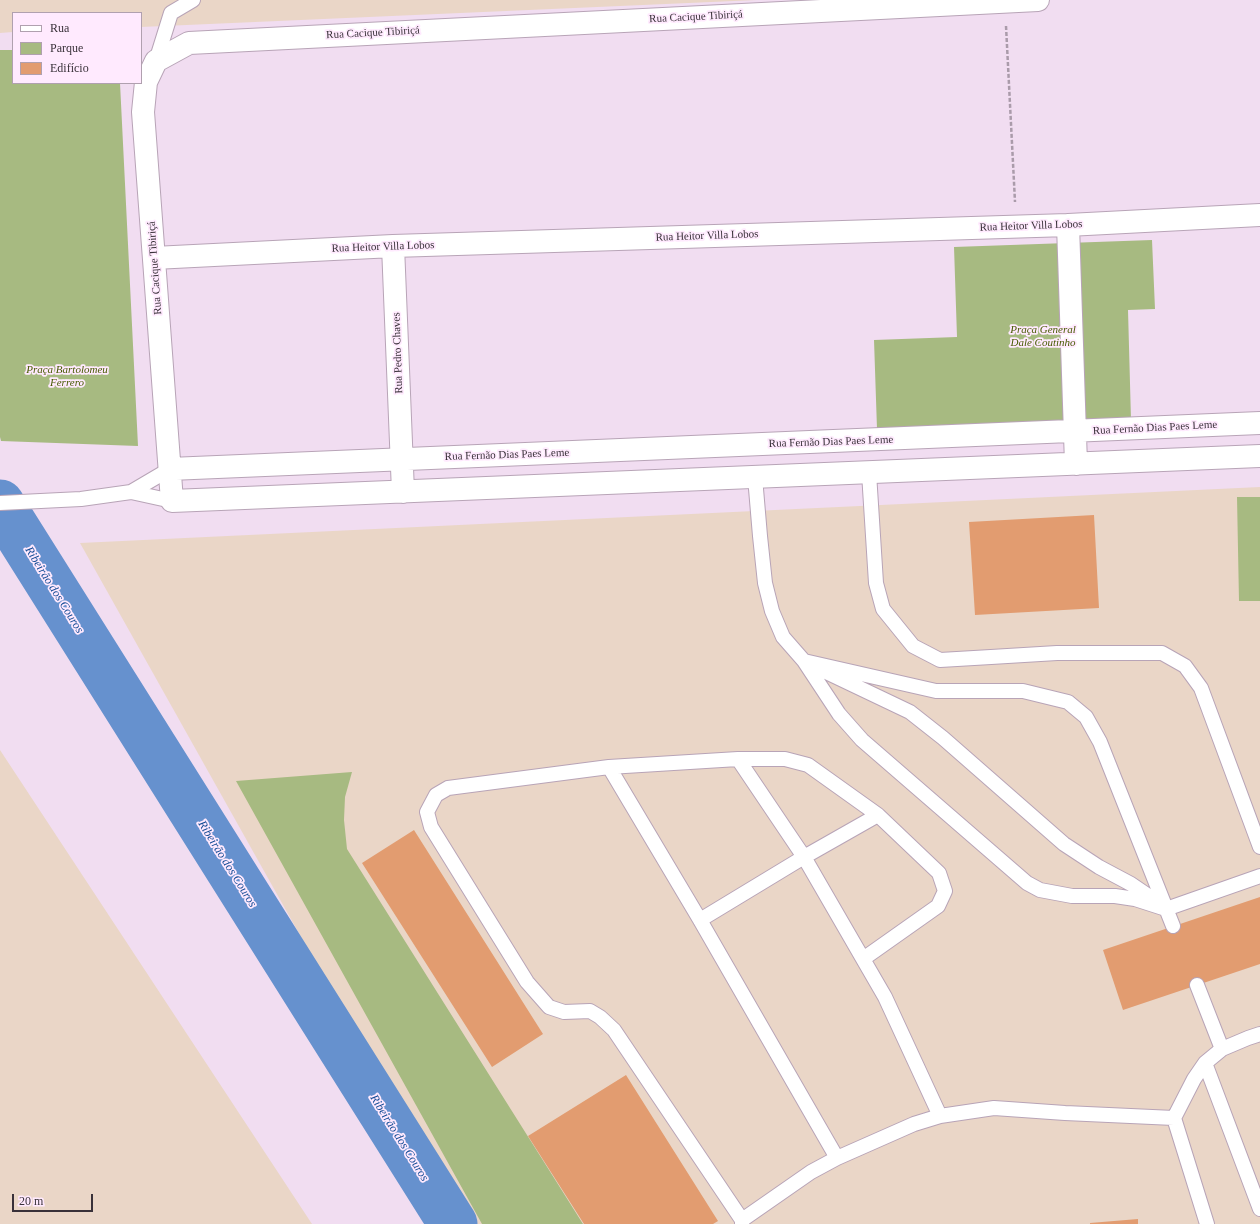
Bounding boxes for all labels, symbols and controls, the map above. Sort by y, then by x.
street label: Rua Cacique Tibiriçá [649,8,743,26]
legend [12,12,142,84]
text: Rua [50,21,69,35]
street label: Rua Cacique Tibiriçá [326,24,420,42]
text: Parque [50,41,83,55]
text: Edifício [50,61,89,75]
street label: Rua Heitor Villa Lobos [979,218,1083,234]
street label: Rua Cacique Tibiriçá [145,221,165,315]
street label: Rua Heitor Villa Lobos [655,228,759,244]
street label: Rua Heitor Villa Lobos [331,239,435,255]
street label: Rua Pedro Chaves [390,312,406,394]
park label: Praça General Dale Coutinho [1010,323,1076,349]
park label: Praça Bartolomeu Ferrero [26,363,108,389]
street label: Rua Fernão Dias Paes Leme [1092,418,1218,438]
street label: Rua Fernão Dias Paes Leme [768,433,894,451]
street label: Rua Fernão Dias Paes Leme [444,446,570,464]
water label: Ribeirão dos Couros [22,544,86,636]
water label: Ribeirão dos Couros [195,818,259,910]
water label: Ribeirão dos Couros [367,1092,431,1184]
scale bar [14,1186,95,1212]
text: 20 m [19,1194,43,1208]

